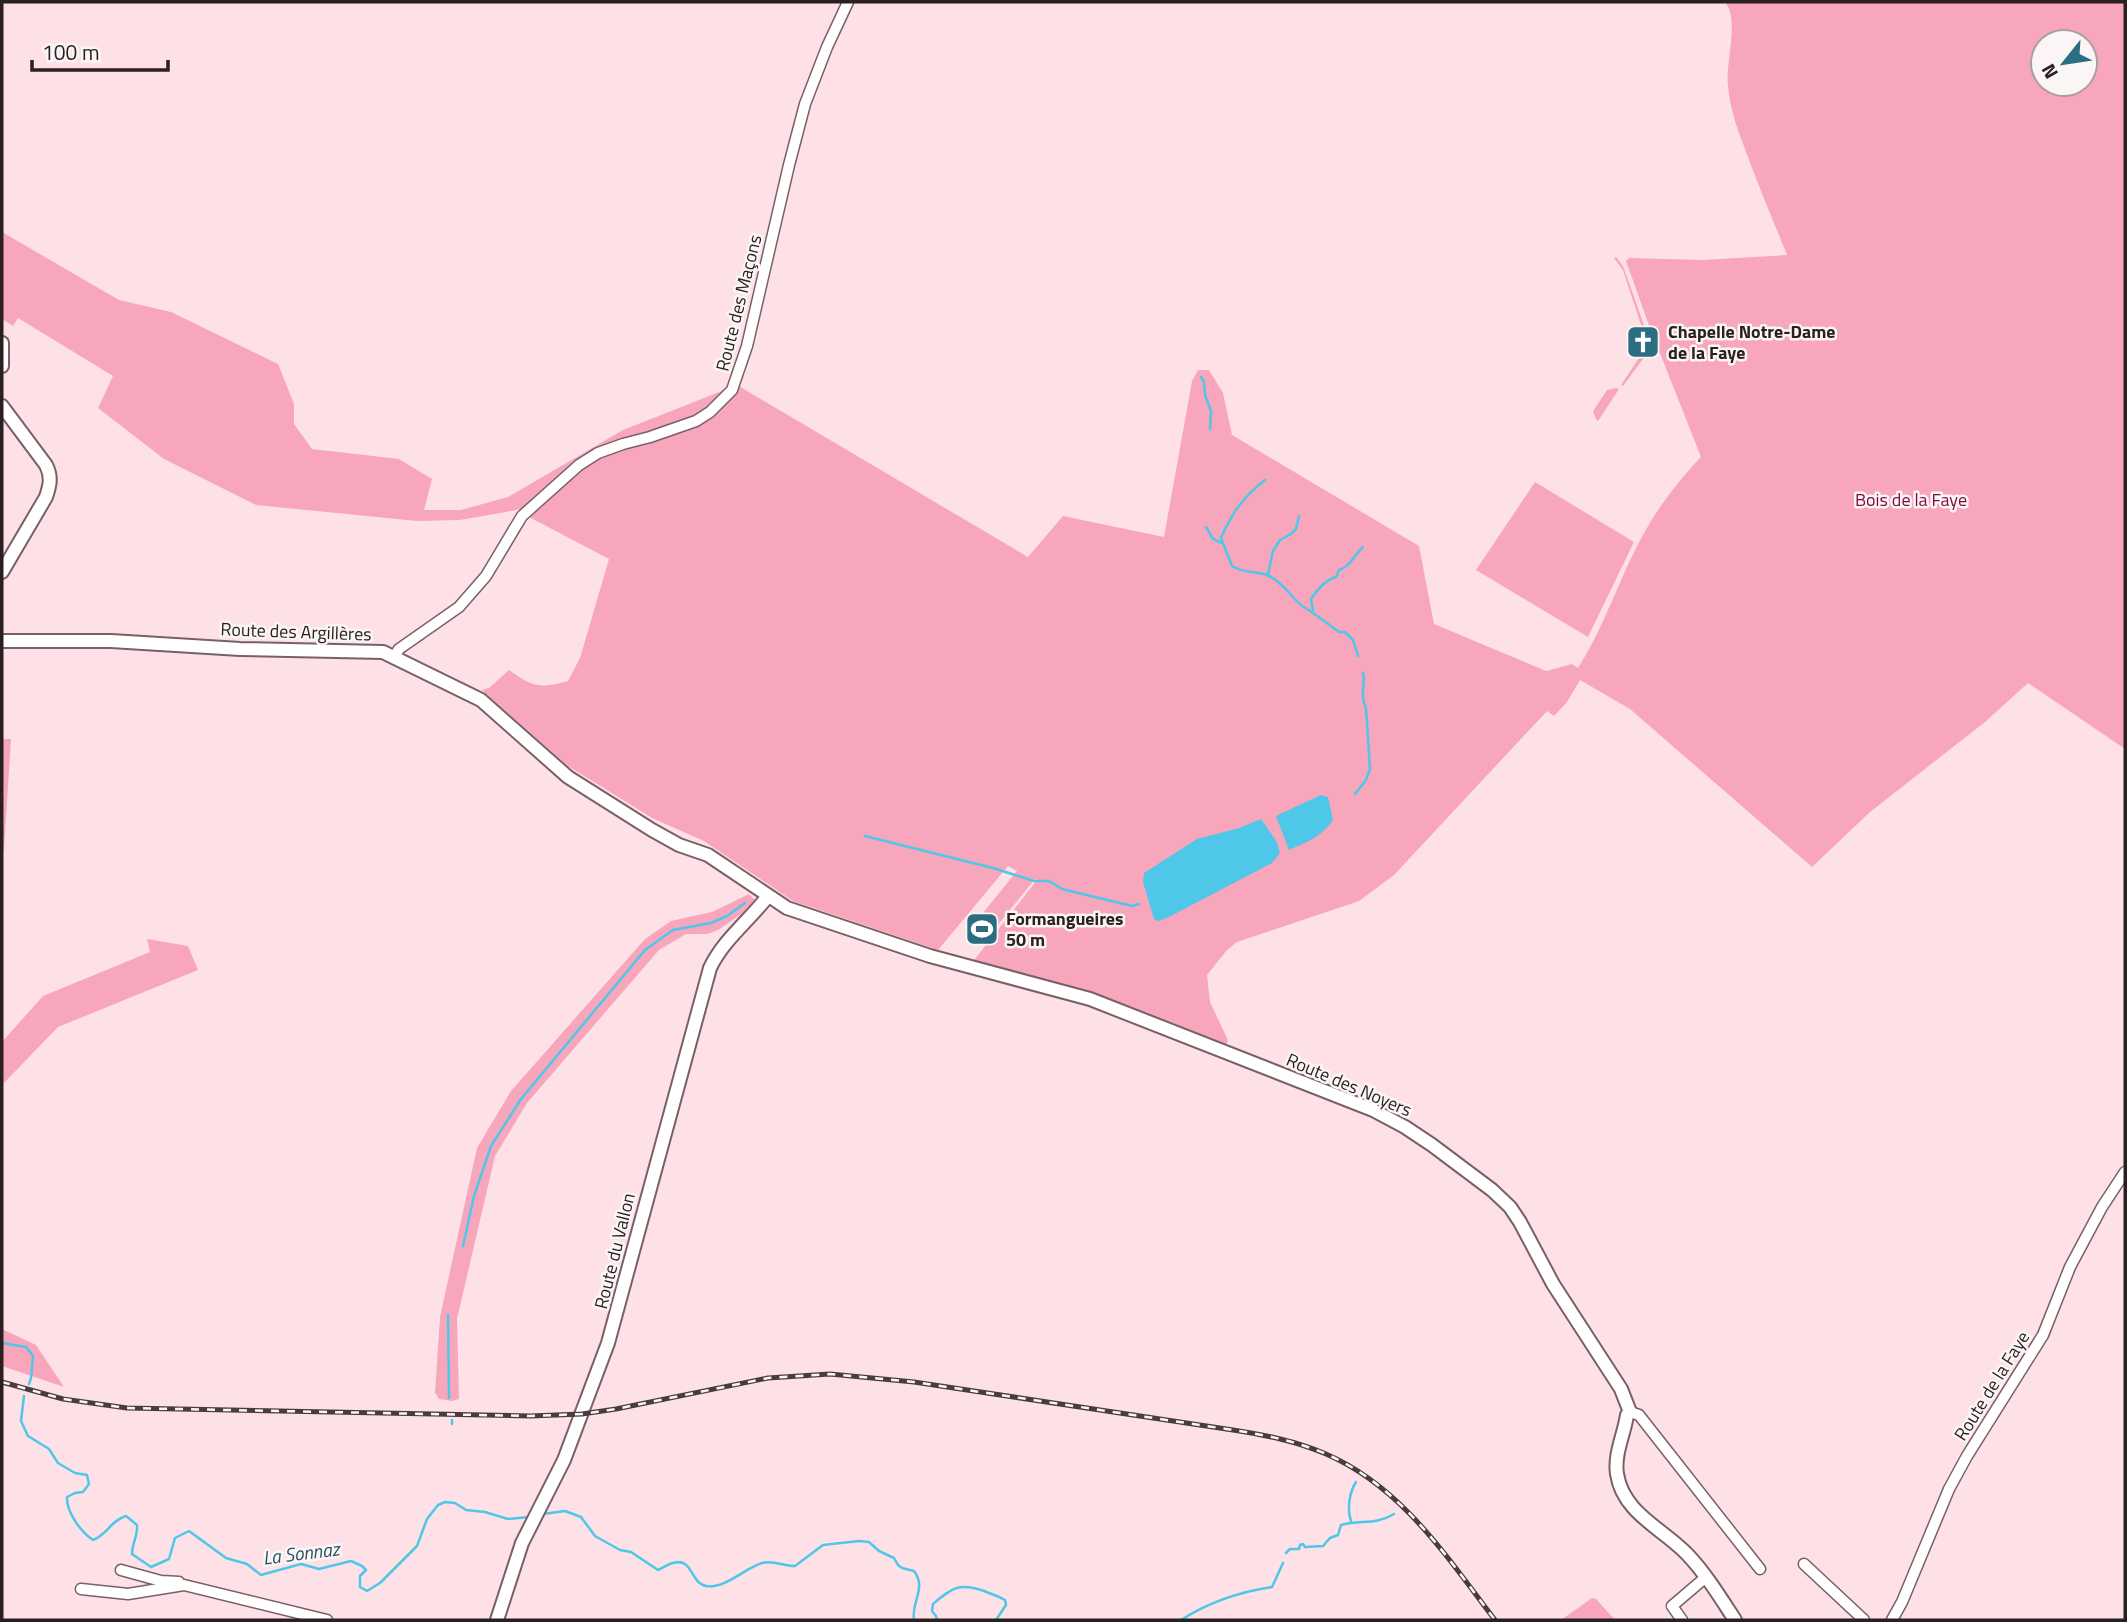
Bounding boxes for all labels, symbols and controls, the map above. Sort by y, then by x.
scale bar [32,28,168,72]
north arrow [2029,28,2099,98]
text: 100 m [42,36,99,68]
text: N [2033,59,2065,85]
street label: Route des Maçons [709,232,769,374]
place label: Chapelle Notre-Dame de la Faye [1668,318,1835,366]
church icon: Chapelle Notre-Dame de la Faye [1624,323,1662,361]
park label: Bois de la Faye [1855,486,1967,513]
street label: Route des Argillères [220,615,372,648]
place label: Formangueires 50 m [1006,905,1124,953]
sports icon: Formangueires 50 m [963,910,1001,948]
street label: Route des Noyers [1282,1046,1416,1123]
street label: Route du Vallon [587,1190,642,1312]
street label: Route de la Faye [1947,1326,2036,1446]
water label: La Sonnaz [261,1533,343,1572]

